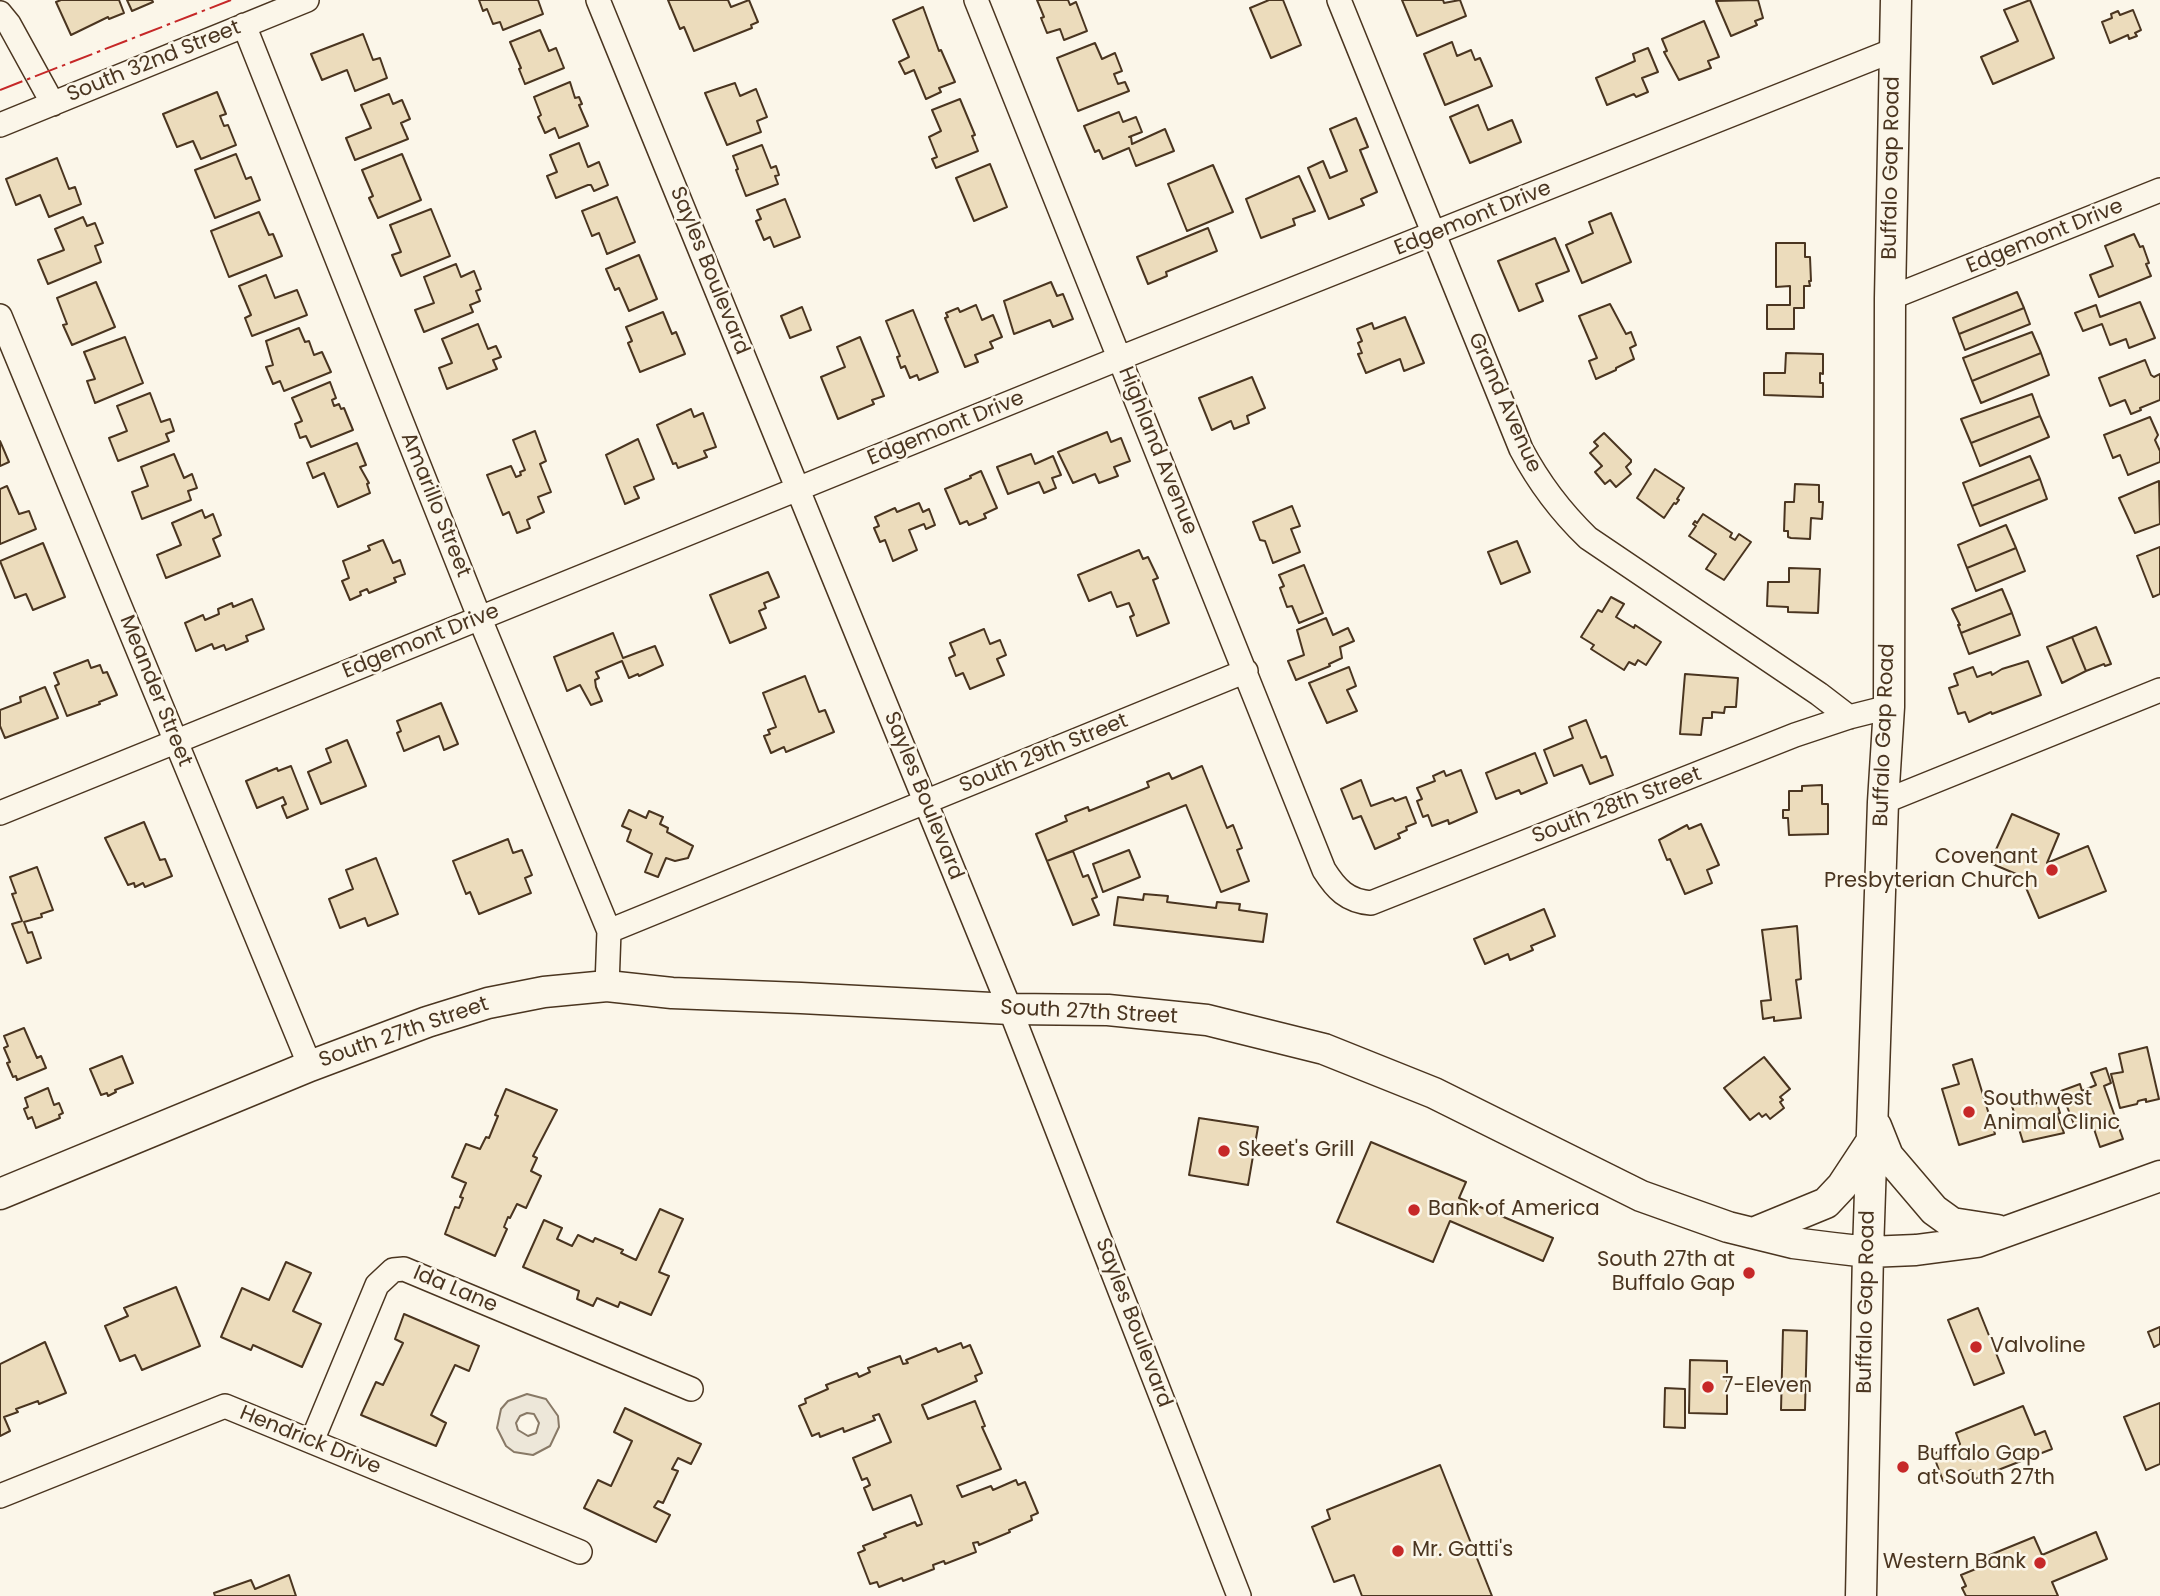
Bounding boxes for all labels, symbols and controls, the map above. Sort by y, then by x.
street label: South 32nd Street [63,16,245,108]
street label: Buffalo Gap Road [1878,76,1906,260]
street label: Edgemont Drive [1391,176,1555,262]
street label: Sayles Boulevard [664,183,754,359]
street label: Edgemont Drive [1963,194,2127,280]
street label: Grand Avenue [1462,329,1546,477]
street label: Highland Avenue [1112,363,1202,539]
street label: Edgemont Drive [864,386,1028,472]
street label: Amarillo Street [395,429,475,581]
street label: Edgemont Drive [339,599,503,685]
street label: Meander Street [113,612,197,770]
street label: Buffalo Gap Road [1869,643,1901,827]
street label: Sayles Boulevard [878,708,968,884]
street label: South 29th Street [956,709,1132,799]
street label: South 28th Street [1529,762,1705,850]
place label: Covenant Presbyterian Church [1824,845,2038,895]
marker: Covenant Presbyterian Church [2044,862,2060,878]
street label: South 27th Street [316,992,492,1074]
street label: South 27th Street [1000,996,1178,1030]
place label: Southwest Animal Clinic [1983,1087,2120,1137]
marker: Southwest Animal Clinic [1961,1104,1977,1120]
place label: Skeet's Grill [1238,1138,1354,1164]
marker: Skeet's Grill [1216,1143,1232,1159]
place label: Bank of America [1428,1197,1600,1223]
marker: Bank of America [1406,1202,1422,1218]
street label: Buffalo Gap Road [1853,1210,1881,1394]
street label: Sayles Boulevard [1089,1235,1177,1411]
place label: South 27th at Buffalo Gap [1597,1248,1735,1298]
street label: Ida Lane [409,1261,501,1319]
marker: South 27th at Buffalo Gap [1741,1265,1757,1281]
place label: Valvoline [1990,1334,2086,1360]
marker: Valvoline [1968,1339,1984,1355]
place label: 7-Eleven [1722,1374,1812,1400]
marker: 7-Eleven [1700,1379,1716,1395]
street label: Hendrick Drive [236,1401,384,1481]
place label: Buffalo Gap at South 27th [1917,1442,2055,1492]
marker: Buffalo Gap at South 27th [1895,1459,1911,1475]
place label: Mr. Gatti's [1412,1538,1513,1564]
marker: Mr. Gatti's [1390,1543,1406,1559]
place label: Western Bank [1883,1550,2026,1576]
marker: Western Bank [2032,1555,2048,1571]

